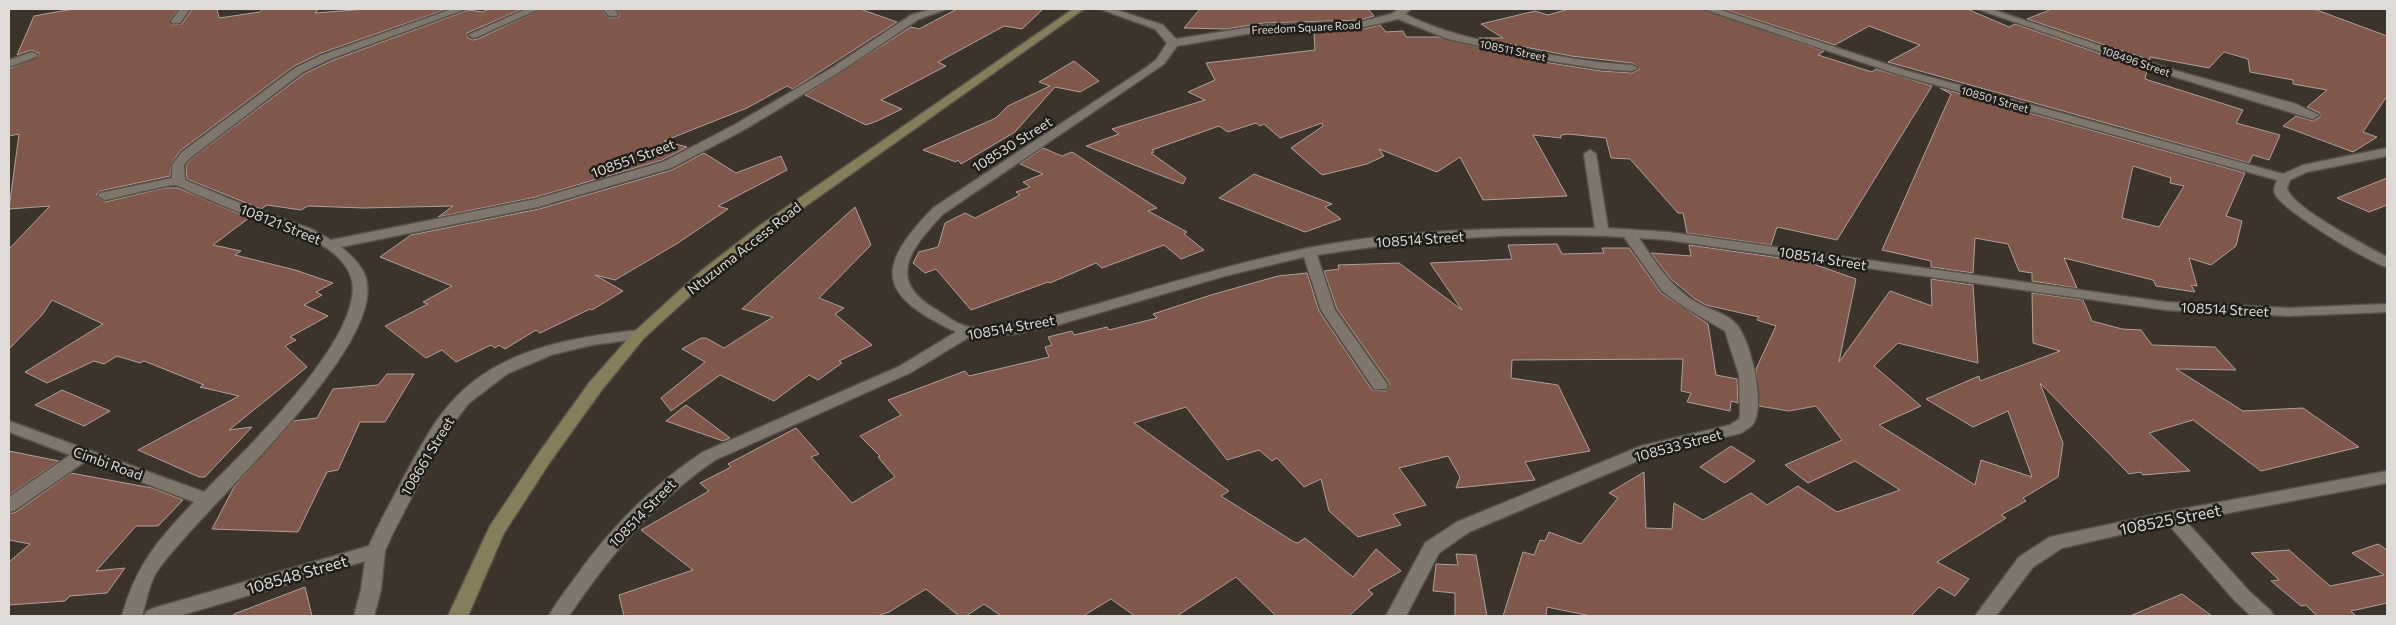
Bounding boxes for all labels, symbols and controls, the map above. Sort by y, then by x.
street label: Freedom Square Road [1251,18,1361,36]
street label: 108511 Street [1479,37,1548,63]
street label: 108496 Street [2100,43,2172,79]
street label: 108501 Street [1960,83,2031,115]
street label: 108530 Street [969,113,1055,175]
street label: 108551 Street [589,135,677,181]
street label: Ntuzuma Access Road [684,198,804,298]
street label: 108121 Street [238,200,324,248]
street label: 108514 Street [1375,227,1465,251]
street label: 108514 Street [1778,243,1868,273]
street label: 108514 Street [2180,298,2270,320]
street label: 108514 Street [966,311,1056,343]
street label: 108661 Street [397,413,457,498]
street label: 108533 Street [1632,425,1724,465]
street label: Cimbi Road [71,443,145,483]
street label: 108514 Street [605,475,679,551]
street label: 108525 Street [2118,500,2223,538]
street label: 108548 Street [244,550,350,597]

